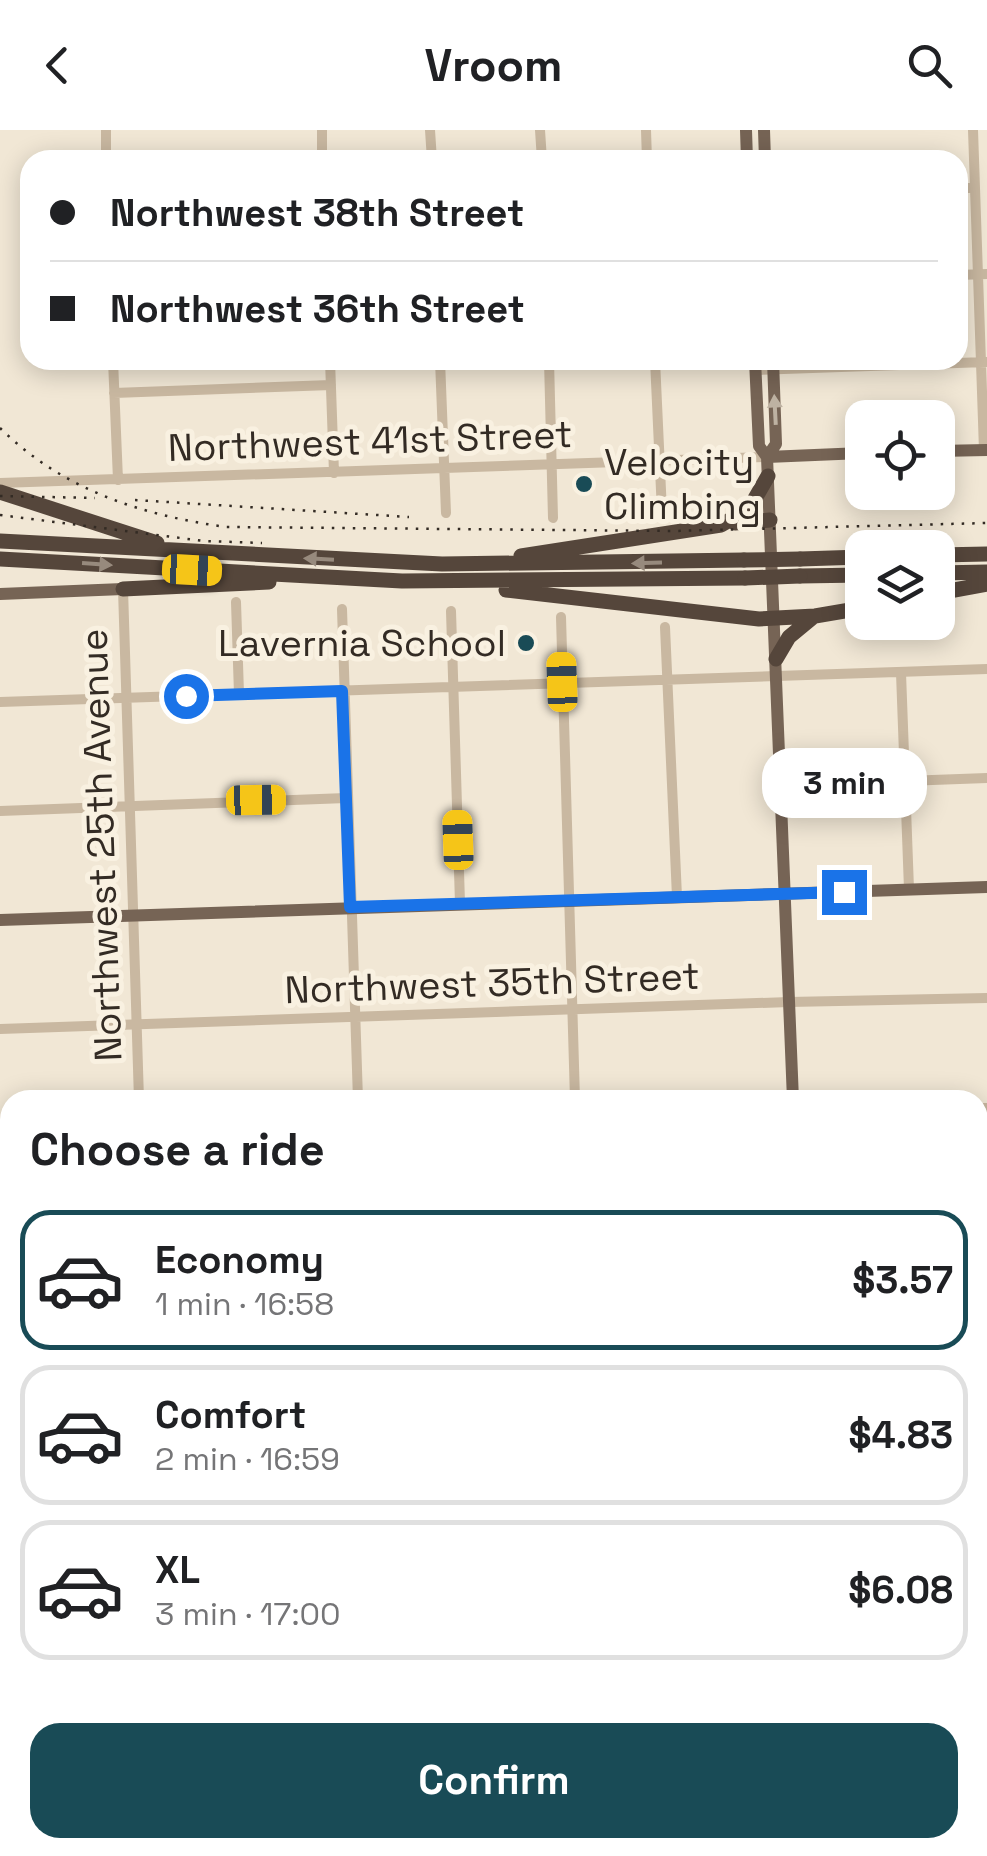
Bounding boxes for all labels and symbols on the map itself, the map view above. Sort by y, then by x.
one-way arrow [767,393,783,425]
street label: Northwest 41st Street [167,410,573,472]
place label: Velocity Climbing [604,438,761,530]
marker: Velocity Climbing [573,473,595,495]
one-way arrow [303,551,335,567]
car [161,553,223,587]
one-way arrow [630,555,662,571]
one-way arrow [82,556,114,572]
place label: Lavernia School [218,619,506,667]
street label: Northwest 25th Avenue [69,628,133,1062]
marker: Lavernia School [515,632,537,654]
car [546,651,578,713]
route start [164,674,209,719]
callout: 3 min [762,747,926,817]
car [226,784,286,816]
car [442,809,474,871]
route end [822,870,867,915]
street label: Northwest 35th Street [284,952,700,1014]

